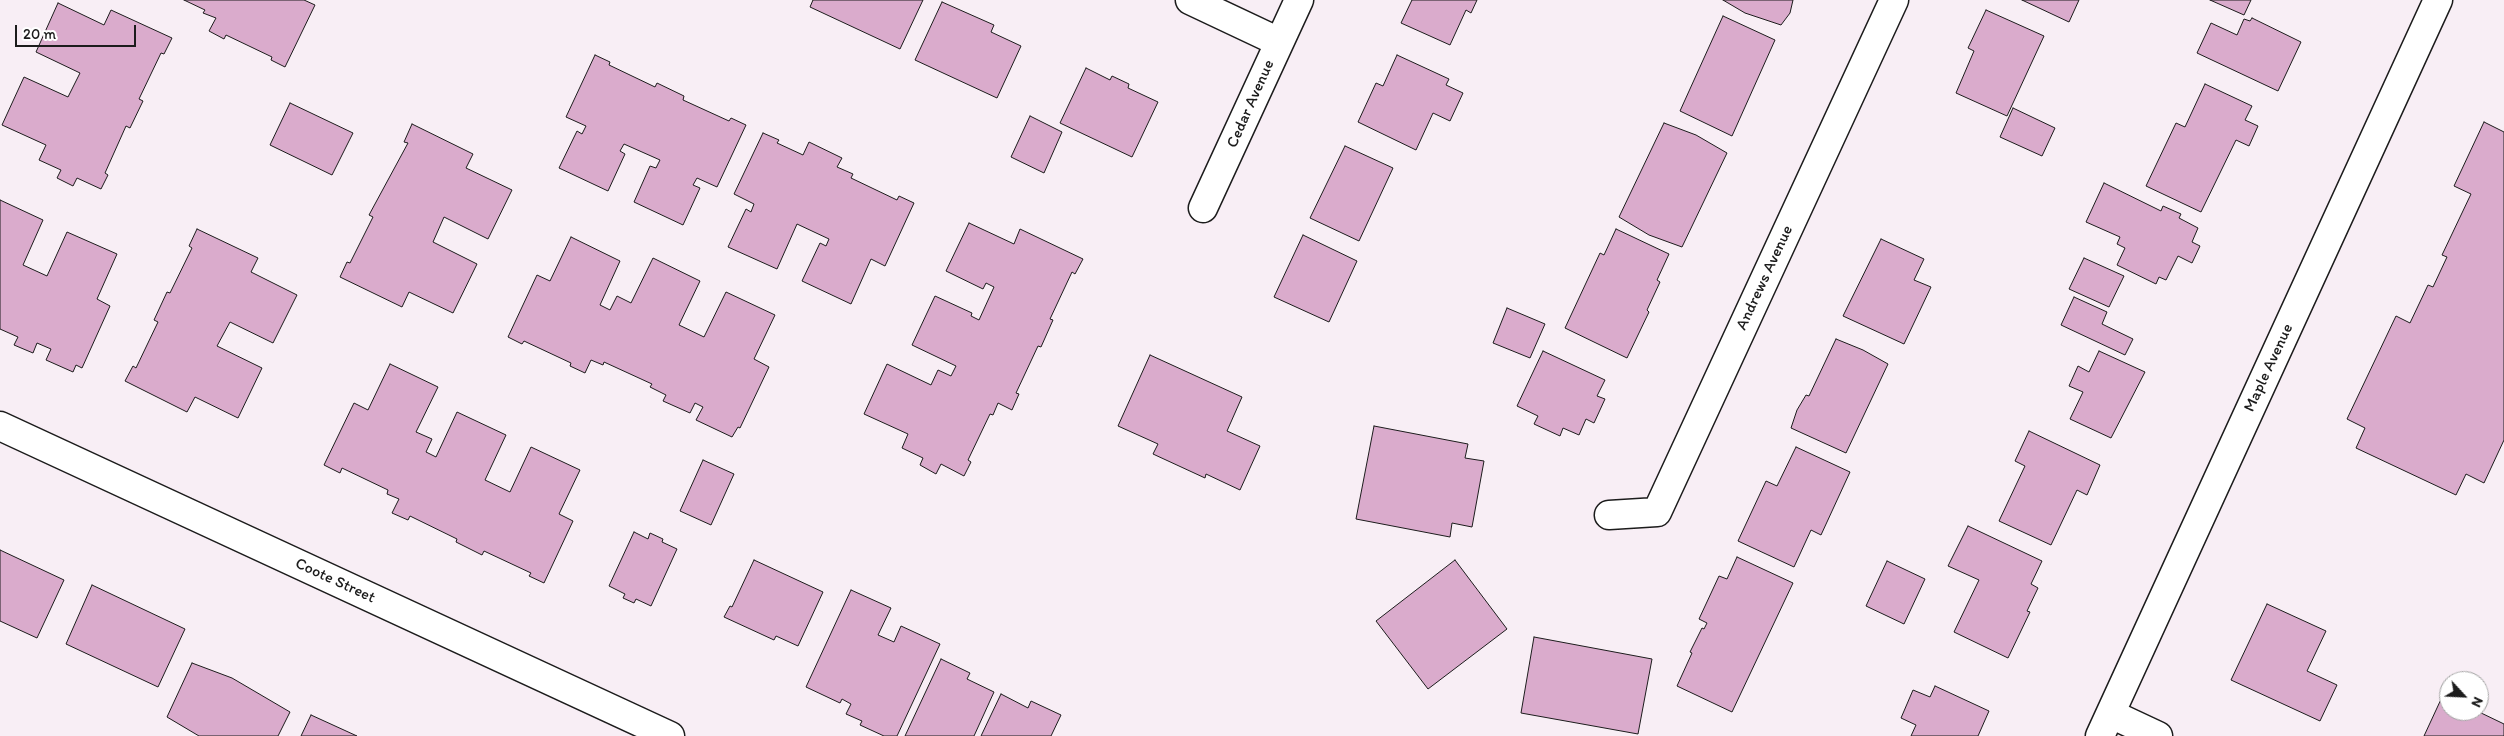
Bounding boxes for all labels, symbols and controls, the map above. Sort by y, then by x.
scale bar [18,15,139,47]
text: 20 m [23,25,56,43]
street label: Cedar Avenue [1223,57,1279,151]
street label: Andrews Avenue [1732,223,1798,333]
street label: Maple Avenue [2240,321,2298,415]
street label: Coote Street [292,554,378,608]
north arrow [2439,671,2489,721]
text: N [2467,694,2487,710]

